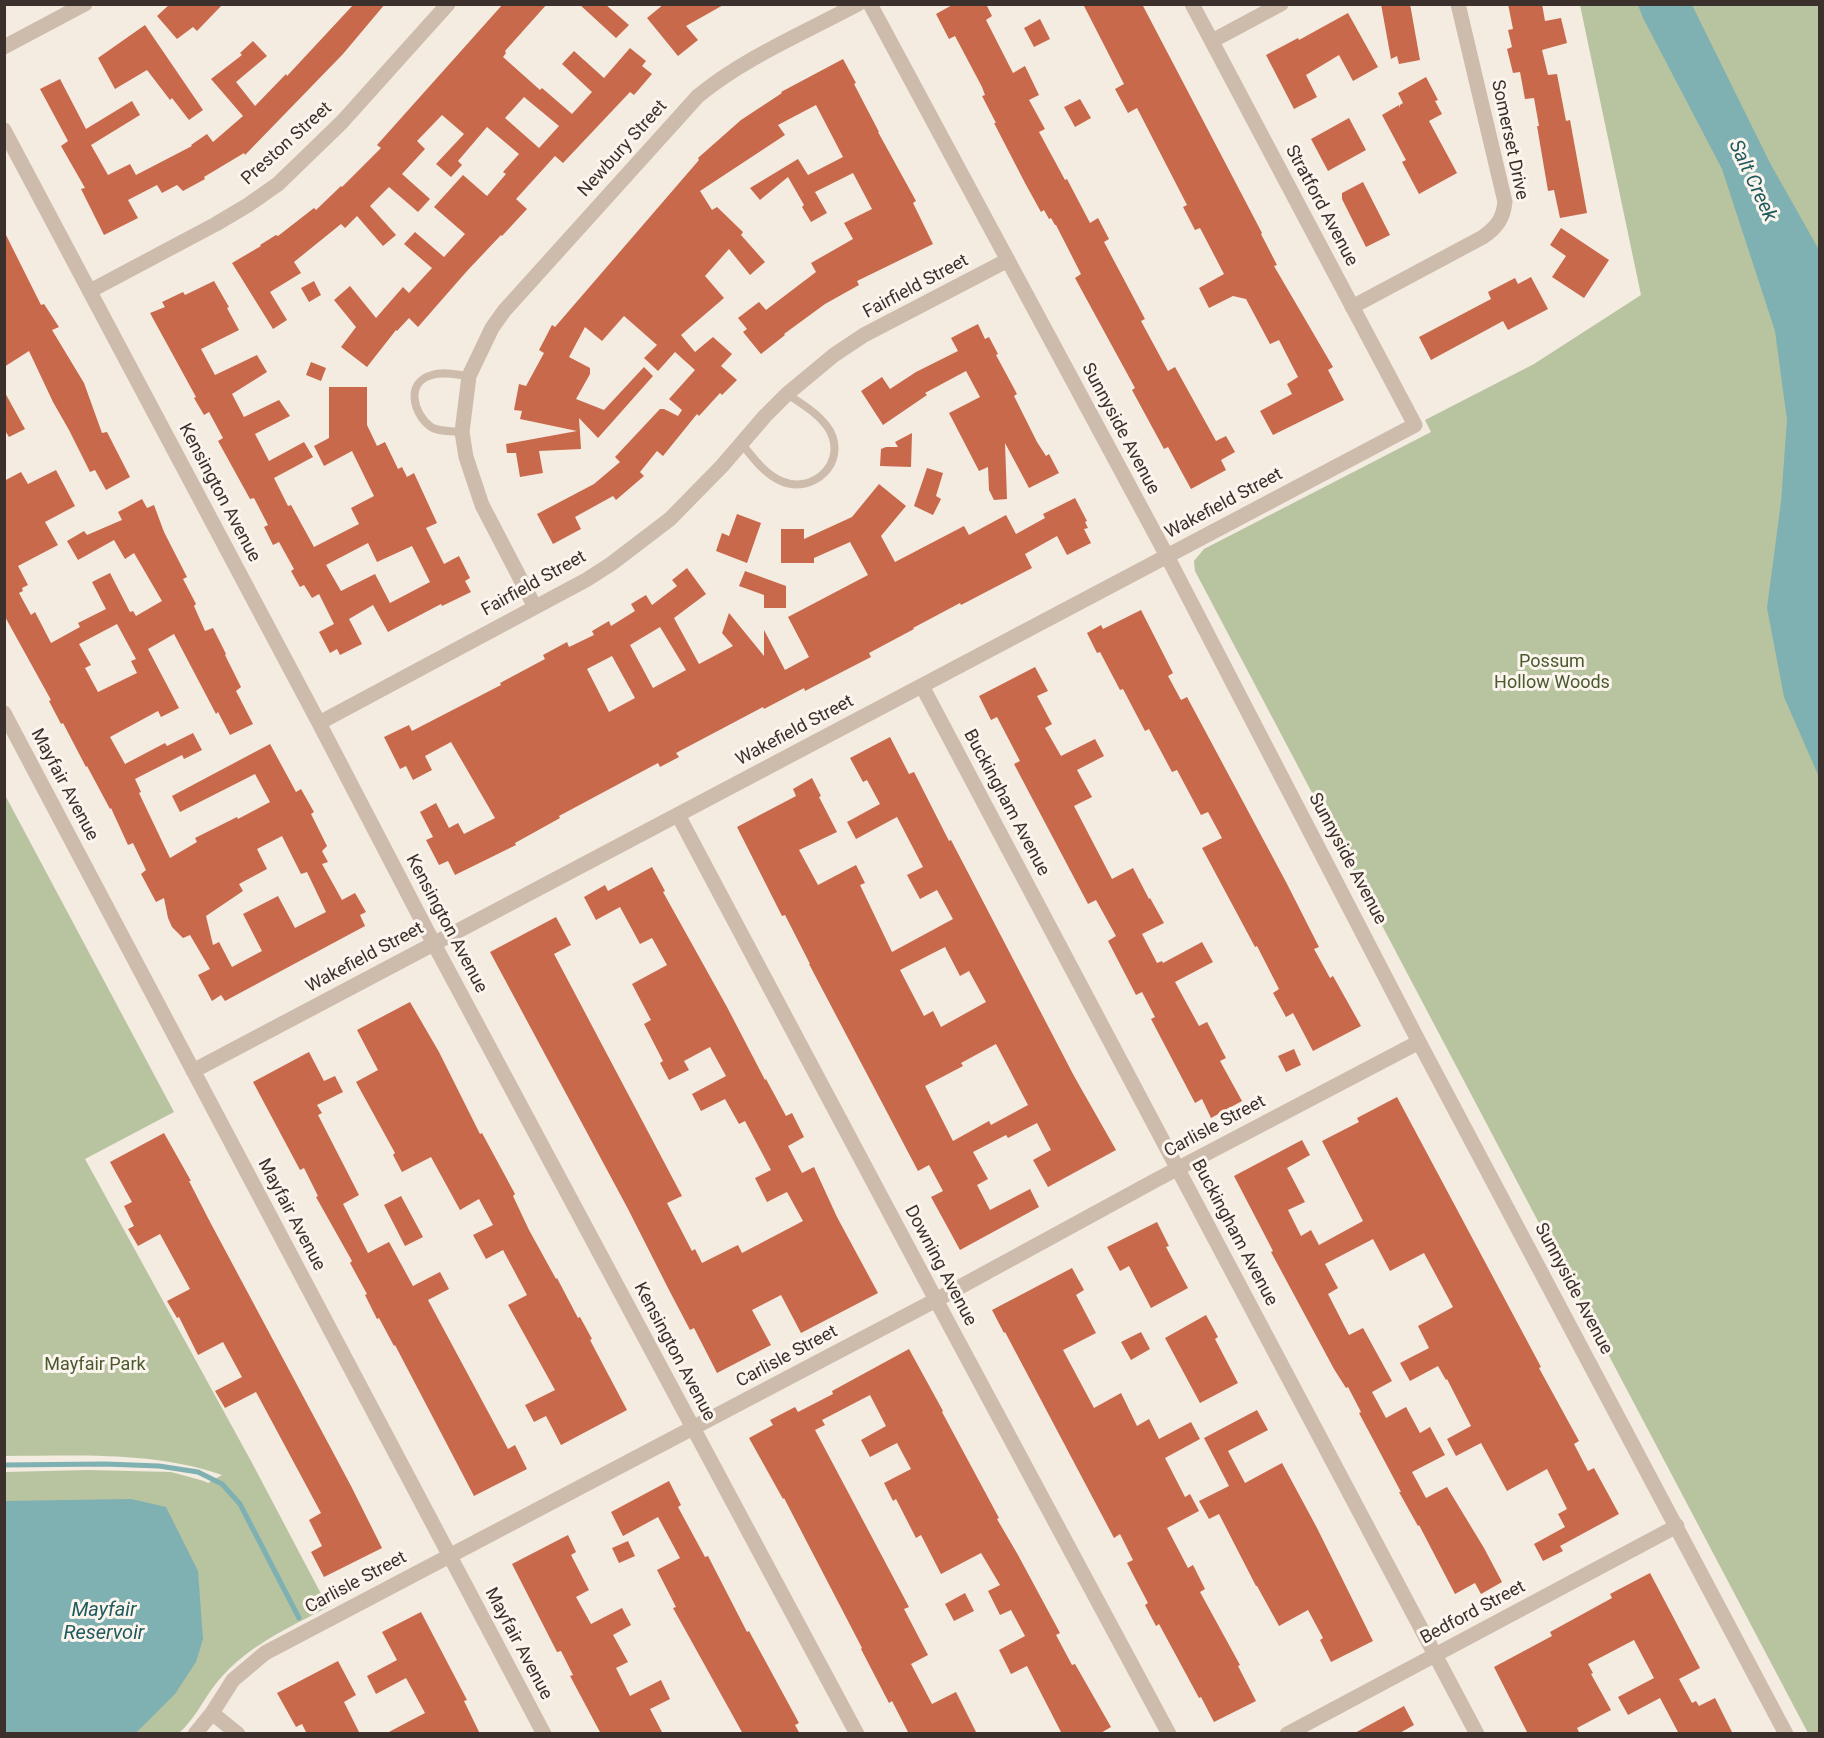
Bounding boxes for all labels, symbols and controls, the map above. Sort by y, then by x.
street label: Somerset Drive [1486,78,1532,202]
street label: Newbury Street [574,96,672,202]
street label: Preston Street [237,98,337,190]
water label: Salt Creek [1723,136,1781,226]
street label: Stratford Avenue [1280,142,1362,270]
street label: Fairfield Street [860,250,972,324]
street label: Sunnyside Avenue [1076,360,1164,498]
street label: Kensington Avenue [173,420,265,566]
street label: Wakefield Street [1162,464,1286,544]
street label: Fairfield Street [478,546,590,622]
park label: Possum Hollow Woods [1494,651,1610,694]
street label: Wakefield Street [733,691,857,771]
street label: Mayfair Avenue [25,725,103,845]
street label: Buckingham Avenue [958,726,1054,880]
street label: Sunnyside Avenue [1303,790,1391,928]
street label: Kensington Avenue [400,851,492,997]
street label: Wakefield Street [303,918,427,998]
street label: Carlisle Street [1161,1091,1269,1163]
street label: Mayfair Avenue [252,1155,330,1275]
street label: Buckingham Avenue [1186,1156,1282,1310]
street label: Downing Avenue [899,1202,981,1330]
street label: Sunnyside Avenue [1529,1220,1617,1358]
street label: Kensington Avenue [628,1279,720,1425]
street label: Carlisle Street [733,1321,841,1393]
park label: Mayfair Park [44,1354,146,1376]
street label: Carlisle Street [302,1547,410,1619]
street label: Bedford Street [1417,1576,1529,1650]
street label: Mayfair Avenue [479,1584,557,1704]
water label: Mayfair Reservoir [64,1599,144,1646]

